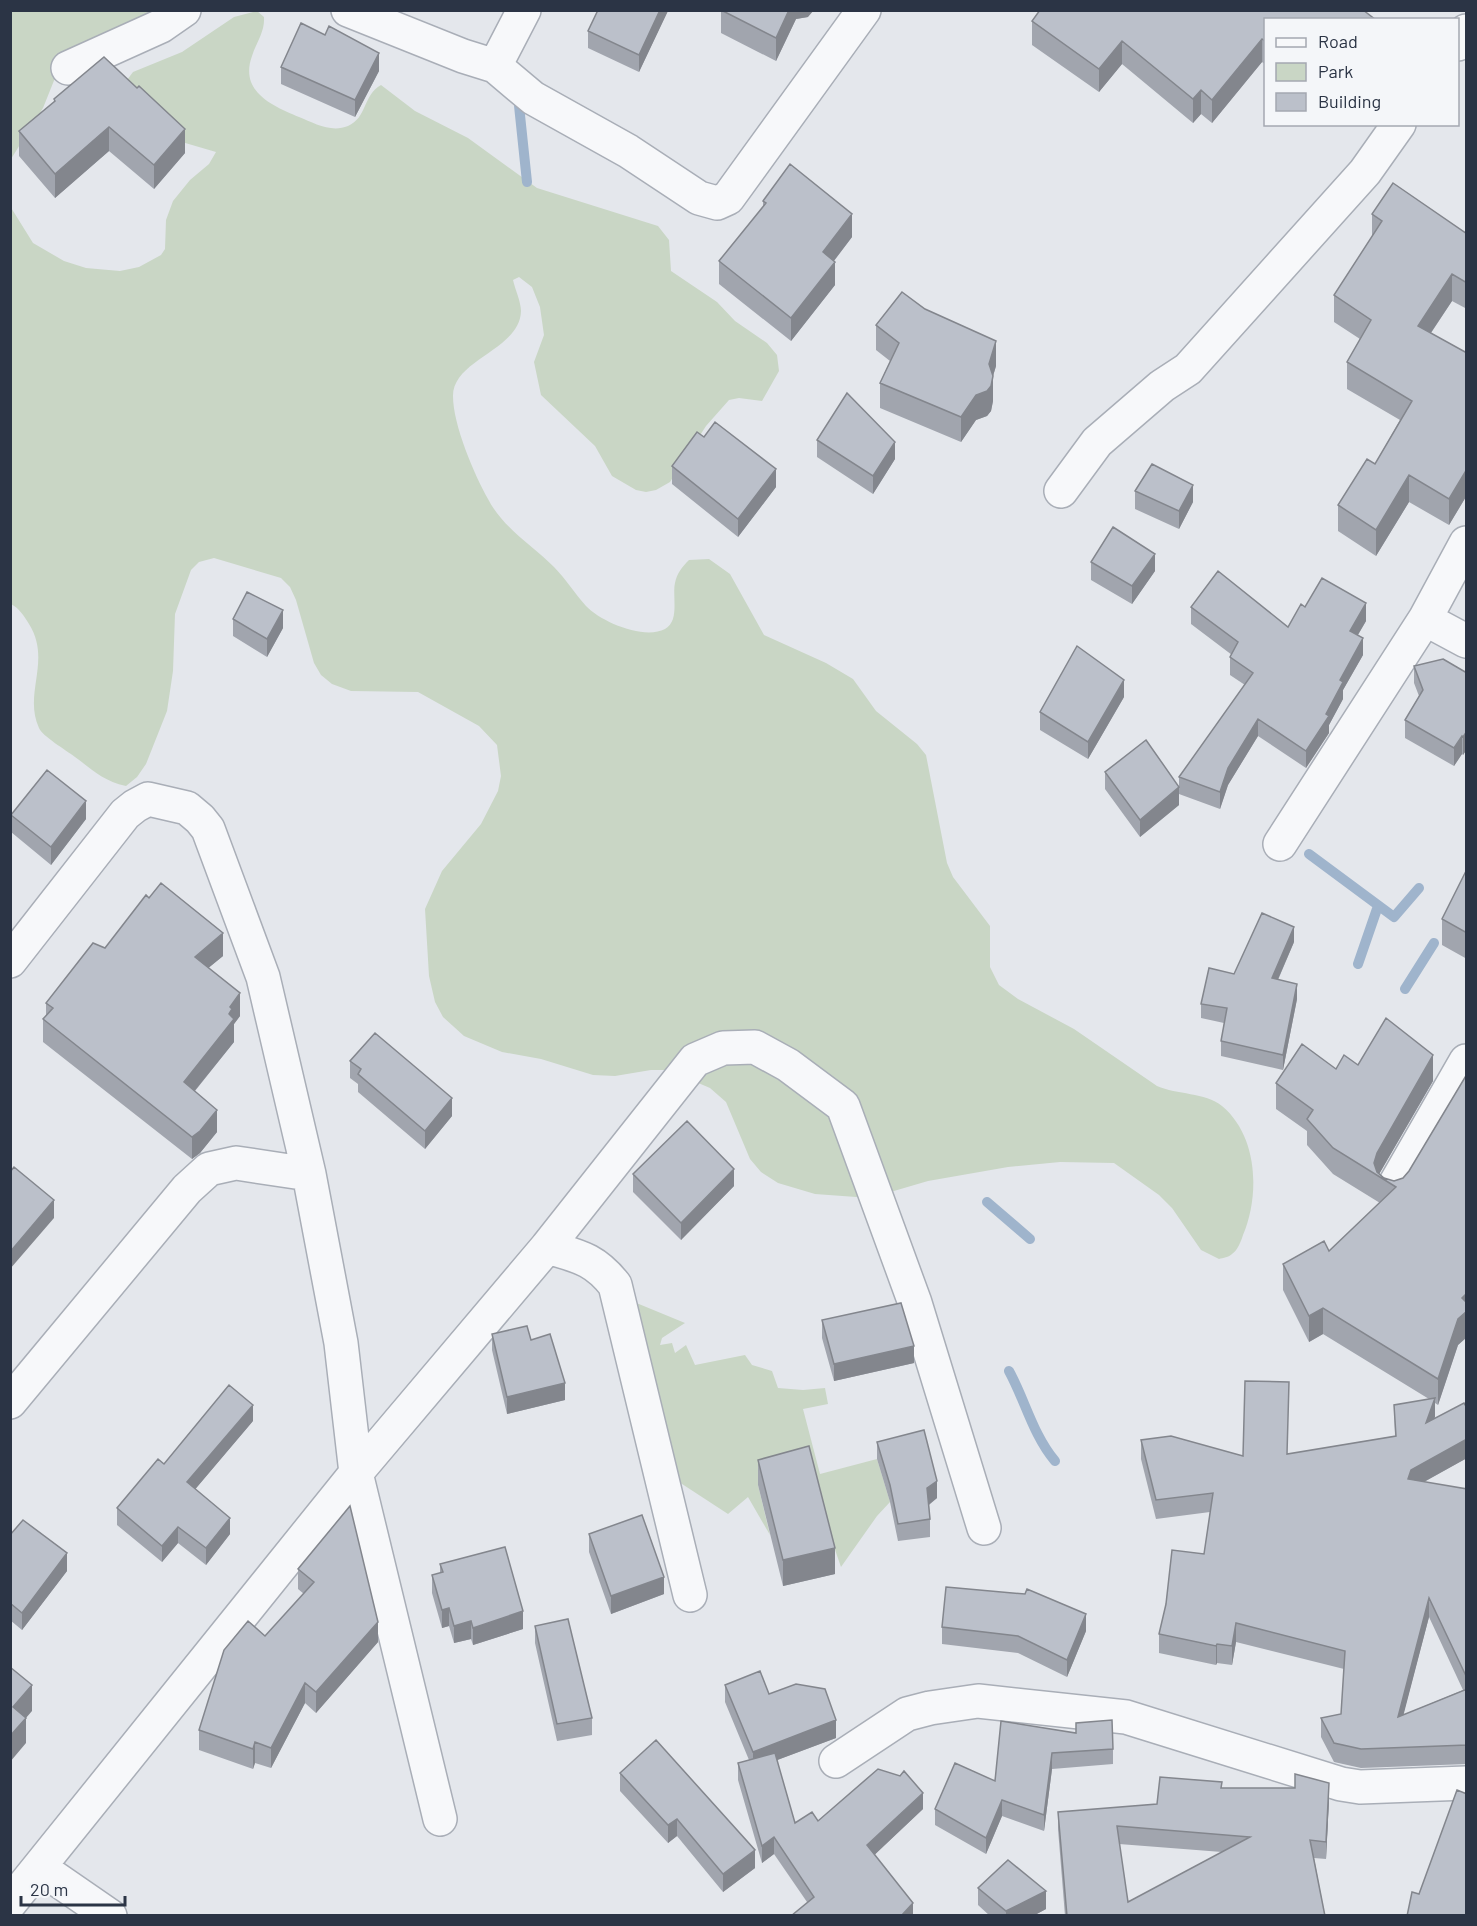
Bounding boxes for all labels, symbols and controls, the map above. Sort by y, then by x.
legend [1264,18,1459,126]
text: Road [1318,30,1358,52]
text: Park [1318,60,1353,82]
text: Building [1318,90,1381,112]
scale bar [21,1869,124,1907]
text: 20 m [30,1878,68,1900]

